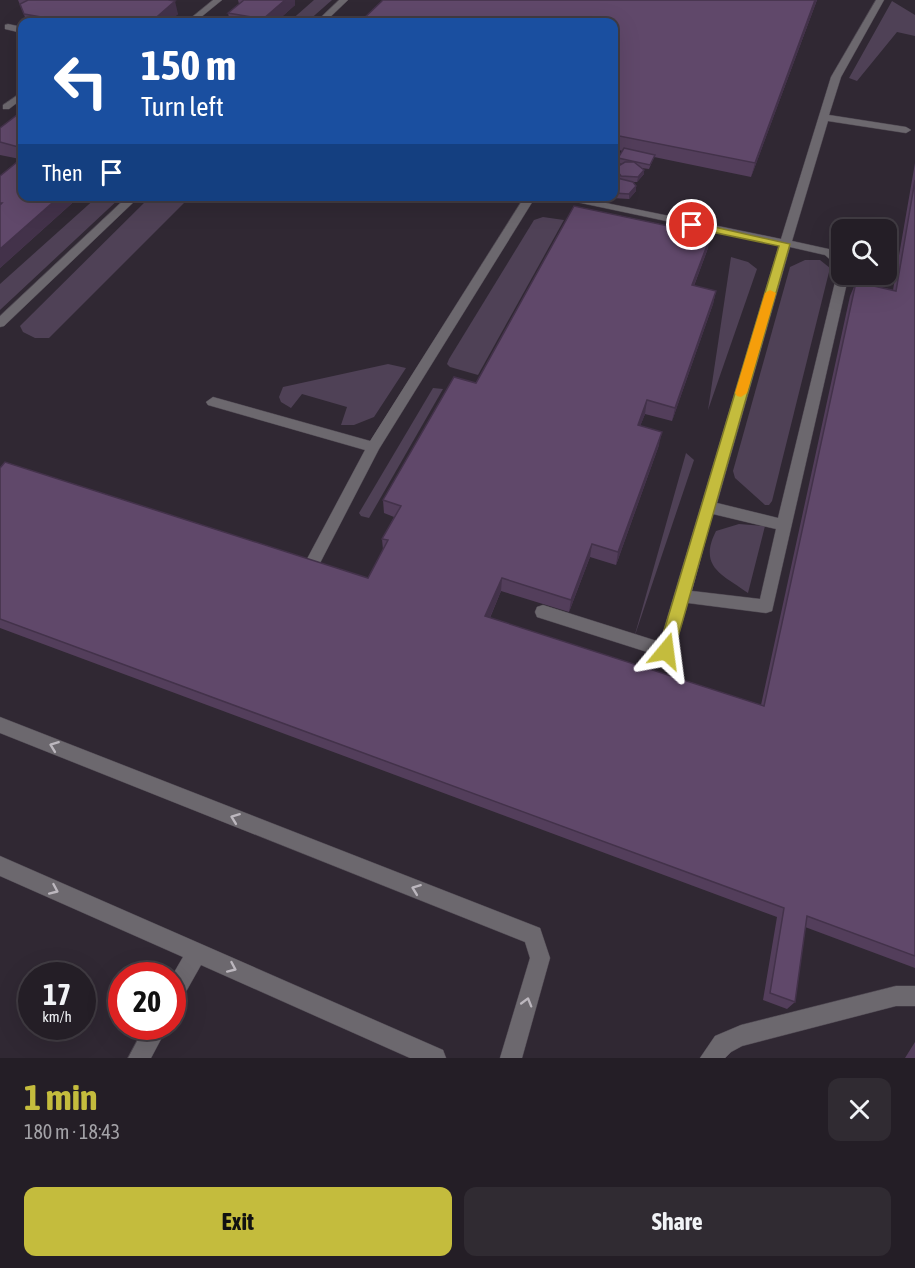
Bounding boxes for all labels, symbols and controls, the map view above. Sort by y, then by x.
text: 150 m [141,41,236,89]
icon: left [42,42,120,120]
text: Turn left [141,91,224,122]
icon: arrive [95,156,128,189]
text: Then [42,160,83,186]
pin [666,199,717,250]
icon: arrive [675,208,708,241]
map controls [831,219,897,285]
button: search [831,219,897,285]
position arrow [634,619,698,683]
one-way arrow [49,741,60,753]
one-way arrow [230,813,241,825]
one-way arrow [47,883,58,895]
one-way arrow [412,884,423,896]
one-way arrow [226,961,237,973]
speed limit sign: 20 [108,962,186,1040]
text: 17 [43,977,71,1011]
one-way arrow [520,997,532,1008]
text: km/h [42,1008,72,1025]
text: 1 min [24,1076,98,1118]
button: close [828,1078,891,1141]
text: 180 m · 18:43 [24,1120,120,1143]
button: Exit [24,1187,452,1256]
button: Share [464,1187,891,1256]

